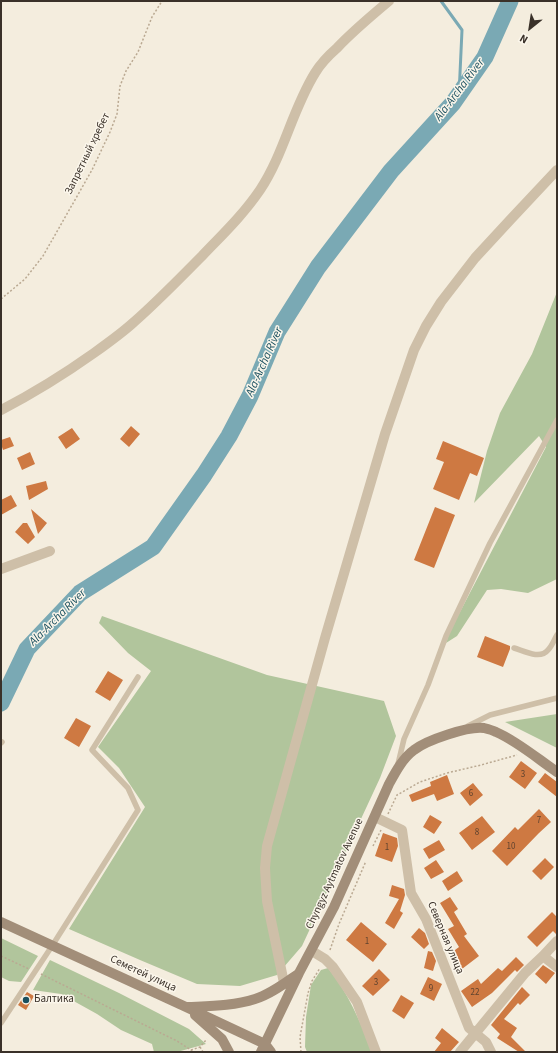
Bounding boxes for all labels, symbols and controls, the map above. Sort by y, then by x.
north arrow [510,8,550,48]
text: N [517,31,531,47]
water label: Ala-Archa River [432,56,488,124]
street label: Запретный хребет [63,111,113,197]
water label: Ala-Archa River [243,325,287,399]
water label: Ala-Archa River [27,587,89,649]
house number: 3 [521,770,525,780]
house number: 6 [469,789,473,799]
street label: Chyngyz Aytmatov Avenue [303,816,367,932]
house number: 7 [537,816,541,826]
house number: 8 [475,828,479,838]
house number: 10 [507,842,515,852]
house number: 1 [385,843,389,853]
street label: Северная улица [424,900,466,976]
house number: 1 [365,937,369,947]
street label: Семетей улица [108,953,178,995]
house number: 3 [374,978,378,988]
house number: 9 [429,984,433,994]
house number: 22 [471,988,479,998]
place label: Балтика [34,993,74,1007]
marker: Балтика [21,995,31,1005]

